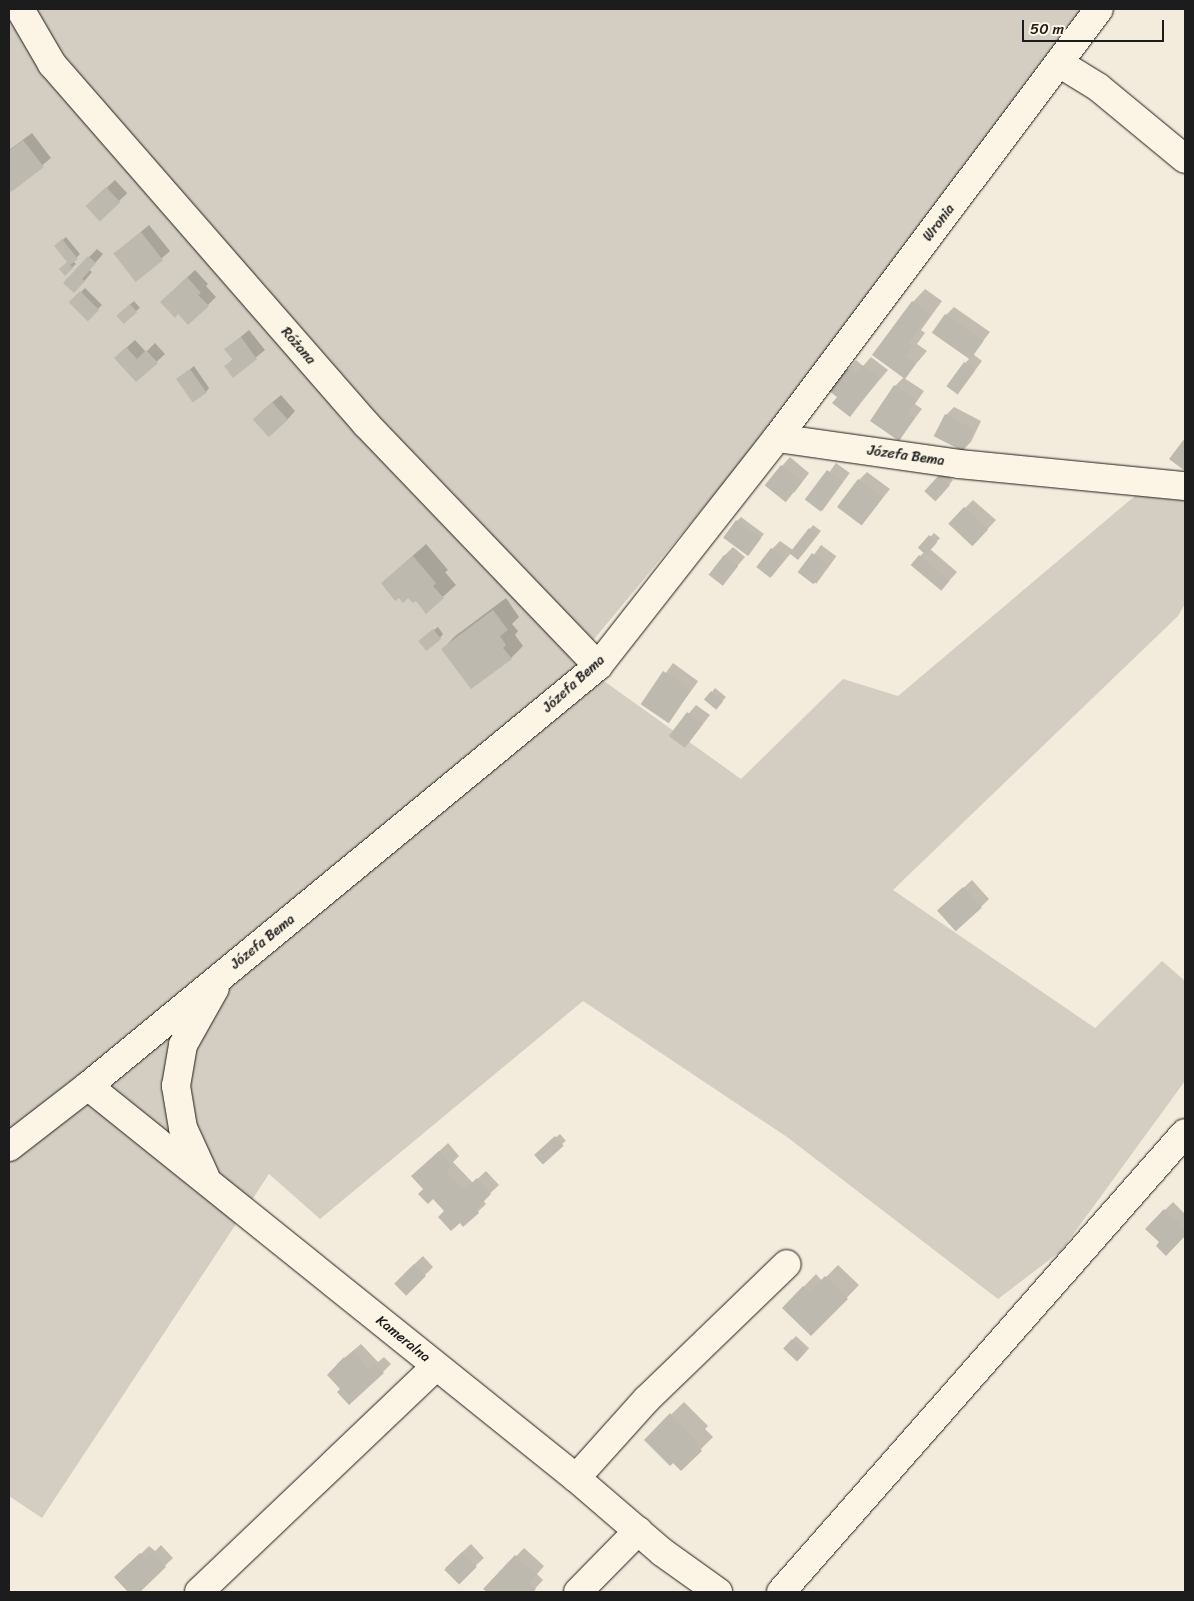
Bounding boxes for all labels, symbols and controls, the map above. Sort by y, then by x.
scale bar [1024,10,1166,42]
text: 50 m [1030,16,1064,42]
street label: Wronia [920,201,958,245]
street label: Różana [277,324,319,368]
street label: Józefa Bema [866,442,946,470]
street label: Józefa Bema [539,652,609,716]
street label: Józefa Bema [227,911,299,973]
street label: Kameralna [373,1312,433,1366]

